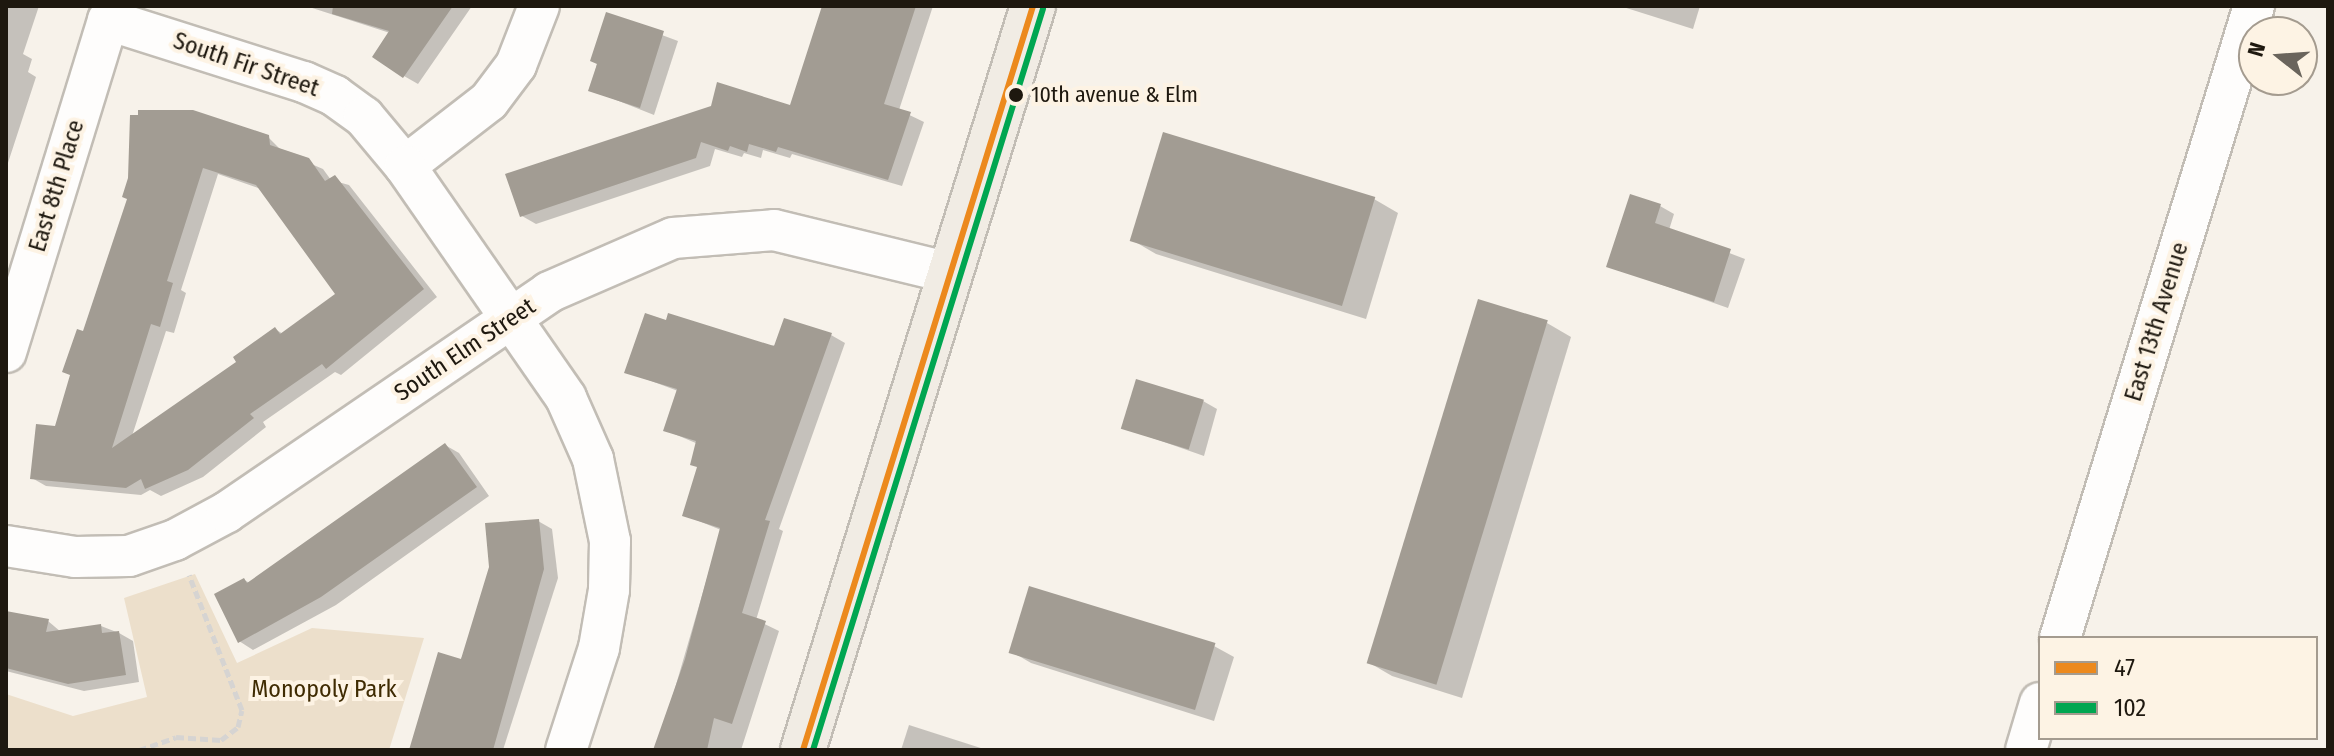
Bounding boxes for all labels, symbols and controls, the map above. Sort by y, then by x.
north arrow [2238,16,2318,96]
street label: South Fir Street [169,27,323,103]
text: N [2242,39,2271,60]
place label: 10th avenue & Elm [1031,82,1198,108]
marker: 10th avenue & Elm [1008,87,1024,103]
street label: East 8th Place [23,117,91,255]
street label: East 13th Avenue [2119,239,2195,405]
street label: South Elm Street [389,292,541,408]
legend [2038,636,2318,740]
text: 47 [2114,654,2135,682]
park label: Monopoly Park [251,676,397,704]
text: 102 [2114,694,2146,722]

